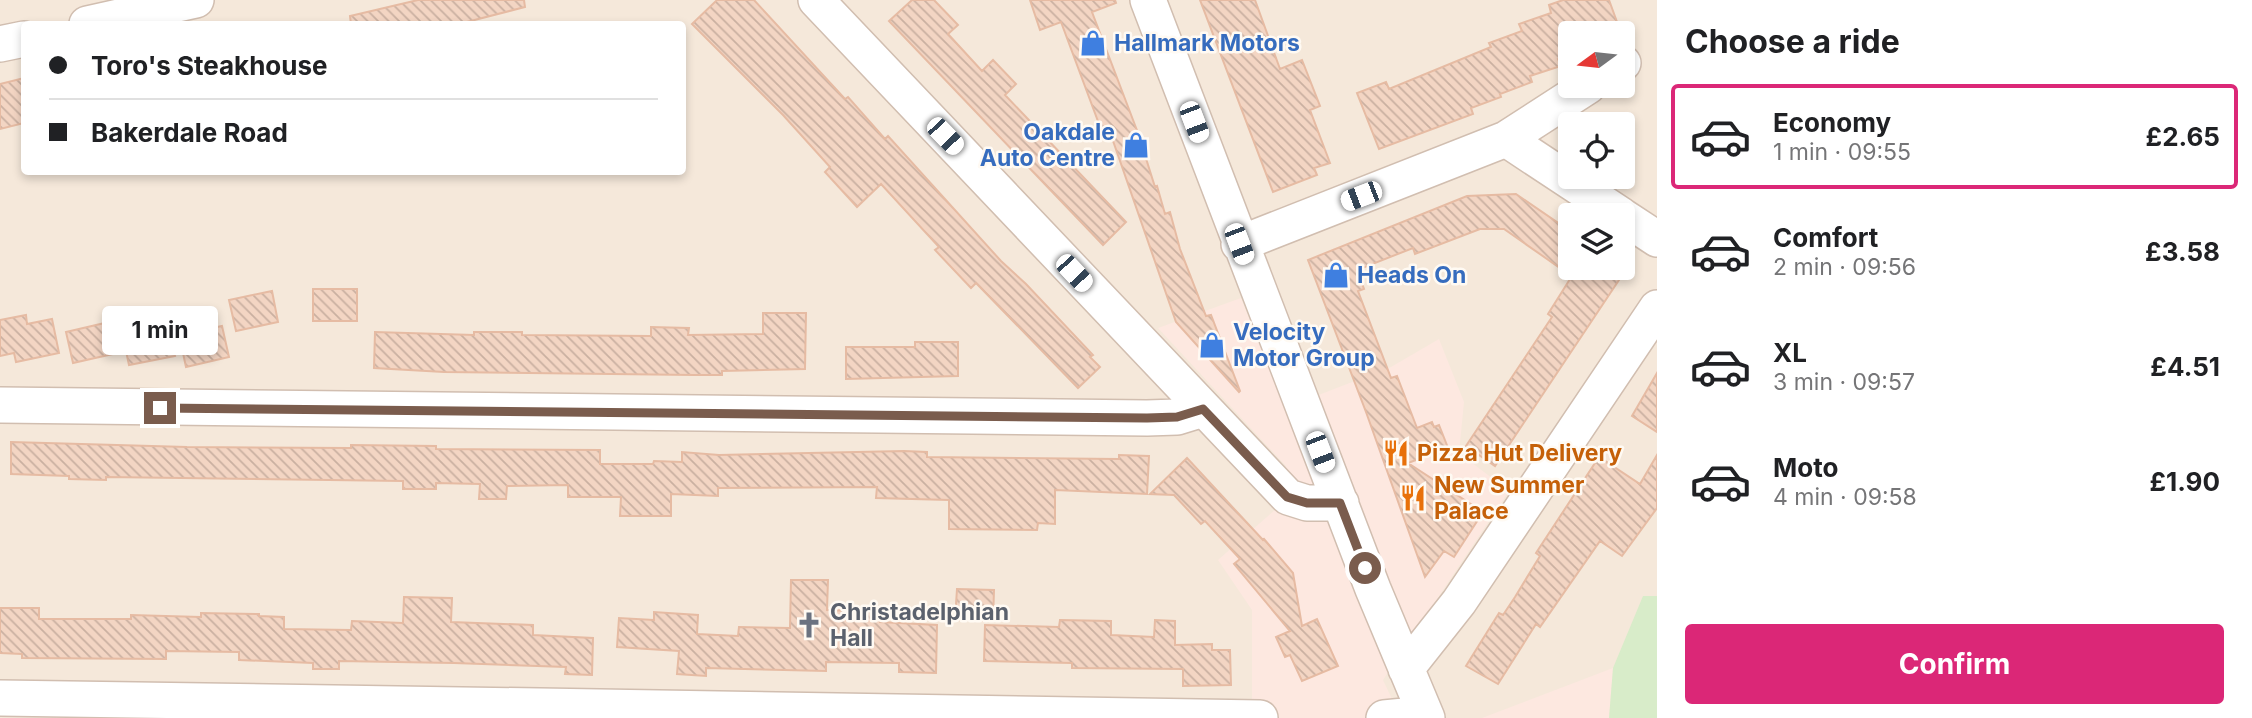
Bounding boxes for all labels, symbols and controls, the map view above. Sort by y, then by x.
north arrow [1558,21,1634,98]
map controls [1558,21,1635,280]
text: Choose a ride [1685,22,1900,61]
shop icon: Hallmark Motors [1078,28,1108,58]
place label: Hallmark Motors [1114,29,1300,57]
text: Toro's Steakhouse [91,50,328,81]
car [1177,99,1212,145]
icon: car [1689,105,1752,168]
text: Economy [1773,107,1891,138]
button: locate [1558,112,1635,189]
car [923,114,968,158]
text: Bakerdale Road [91,117,288,148]
place label: Oakdale Auto Centre [980,118,1115,172]
text: £2.65 [2146,121,2220,152]
shop icon: Oakdale Auto Centre [1121,130,1151,160]
text: 1 min · 09:55 [1773,138,1911,166]
car [1338,179,1385,213]
button: layers [1558,203,1635,280]
icon: car [1689,220,1752,283]
car [1222,221,1257,267]
text: Comfort [1773,222,1878,253]
text: £3.58 [2145,236,2220,267]
car [1052,250,1097,296]
text: 2 min · 09:56 [1773,253,1916,281]
shop icon: Heads On [1321,260,1351,290]
place label: Heads On [1357,261,1466,289]
callout: 1 min [102,306,218,356]
text: 1 min [132,316,188,344]
place label: Velocity Motor Group [1233,318,1375,372]
shop icon: Velocity Motor Group [1197,330,1227,360]
icon: car [1689,335,1752,398]
text: XL [1773,337,1807,368]
text: £4.51 [2150,351,2220,382]
text: 3 min · 09:57 [1773,368,1915,396]
route end [144,392,176,424]
car [1303,429,1338,475]
restaurant icon: Pizza Hut Delivery [1381,438,1411,468]
place label: Pizza Hut Delivery [1417,439,1622,467]
icon: car [1689,450,1752,513]
text: Moto [1773,452,1838,483]
text: £1.90 [2149,466,2220,497]
place label: New Summer Palace [1434,471,1584,525]
restaurant icon: New Summer Palace [1398,483,1428,513]
text: 4 min · 09:58 [1773,483,1917,511]
route start [1349,552,1381,584]
place label: Christadelphian Hall [830,598,1009,652]
church icon: Christadelphian Hall [794,610,824,640]
button: Confirm [1685,624,2224,704]

